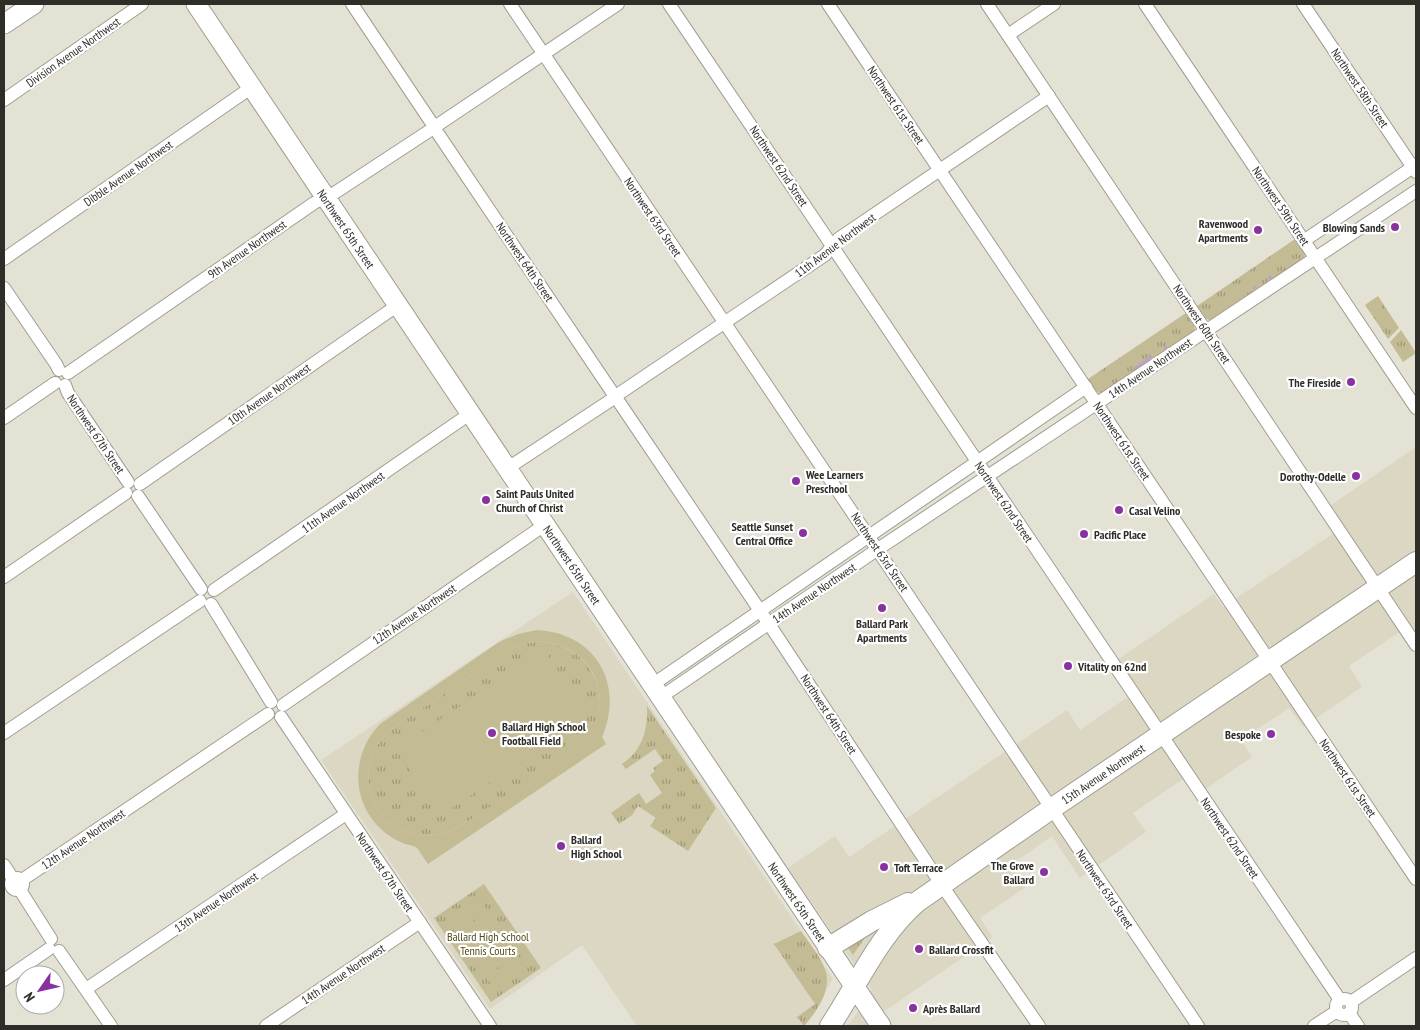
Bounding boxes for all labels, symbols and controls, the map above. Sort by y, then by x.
street label: Division Avenue Northwest [23,13,124,90]
street label: Northwest 58th Street [1328,46,1392,131]
street label: Northwest 61st Street [864,63,928,148]
street label: Northwest 62nd Street [746,123,812,210]
street label: Dibble Avenue Northwest [81,136,176,209]
street label: Northwest 59th Street [1249,164,1313,249]
street label: Northwest 63rd Street [621,175,685,260]
street label: Northwest 65th Street [314,187,378,272]
street label: 11th Avenue Northwest [792,209,879,280]
street label: 9th Avenue Northwest [205,216,290,282]
place label: Ravenwood Apartments [1197,216,1248,245]
street label: Northwest 64th Street [493,220,557,305]
place label: Blowing Sands [1323,220,1385,235]
marker: Blowing Sands [1389,221,1401,233]
marker: Ravenwood Apartments [1252,224,1264,236]
street label: Northwest 60th Street [1170,282,1234,367]
street label: 14th Avenue Northwest [1105,334,1195,402]
street label: 10th Avenue Northwest [225,359,314,428]
place label: The Fireside [1289,375,1341,390]
marker: The Fireside [1345,376,1357,388]
street label: Northwest 67th Street [64,392,128,477]
street label: Northwest 61st Street [1090,399,1154,484]
street label: Northwest 62nd Street [971,459,1037,546]
street label: 11th Avenue Northwest [299,467,388,536]
place label: Wee Learners Preschool [805,467,863,496]
place label: Dorothy-Odelle [1280,469,1346,484]
marker: Dorothy-Odelle [1350,470,1362,482]
marker: Wee Learners Preschool [790,475,802,487]
place label: Saint Pauls United Church of Christ [496,486,574,515]
marker: Saint Pauls United Church of Christ [480,494,492,506]
place label: Casal Velino [1129,503,1181,518]
marker: Casal Velino [1113,504,1125,516]
street label: Northwest 63rd Street [848,510,912,595]
place label: Seattle Sunset Central Office [731,519,794,548]
street label: Northwest 65th Street [540,523,604,608]
marker: Seattle Sunset Central Office [797,527,809,539]
place label: Pacific Place [1094,527,1146,542]
marker: Pacific Place [1078,528,1090,540]
street label: 14th Avenue Northwest [769,559,859,627]
street label: 12th Avenue Northwest [369,580,459,648]
marker: Ballard Park Apartments [876,602,888,614]
place label: Ballard Park Apartments [856,616,908,645]
place label: Vitality on 62nd [1077,659,1146,674]
marker: Vitality on 62nd [1062,660,1074,672]
street label: Northwest 64th Street [798,671,861,757]
place label: Ballard High School Football Field [502,719,586,748]
marker: Ballard High School Football Field [486,727,498,739]
place label: Bespoke [1225,727,1261,742]
marker: Bespoke [1265,728,1277,740]
street label: Northwest 61st Street [1316,736,1380,821]
street label: 15th Avenue Northwest [1058,740,1148,808]
street label: Northwest 62nd Street [1197,795,1263,882]
street label: 12th Avenue Northwest [38,805,128,873]
street label: Northwest 67th Street [353,830,417,915]
place label: Ballard High School [571,832,622,861]
marker: Ballard High School [555,840,567,852]
street label: Northwest 63rd Street [1073,847,1137,932]
place label: The Grove Ballard [991,858,1034,887]
street label: Northwest 65th Street [765,860,829,945]
place label: Toft Terrace [894,860,943,875]
marker: Toft Terrace [878,861,890,873]
marker: The Grove Ballard [1038,866,1050,878]
street label: 13th Avenue Northwest [171,868,261,936]
park label: Ballard High School Tennis Courts [447,929,529,958]
street label: 14th Avenue Northwest [298,940,388,1008]
place label: Ballard Crossfit [929,942,994,957]
marker: Ballard Crossfit [913,943,925,955]
north arrow [15,965,65,1015]
text: N [20,989,39,1005]
place label: Après Ballard [922,1001,980,1016]
marker: Après Ballard [907,1002,919,1014]

